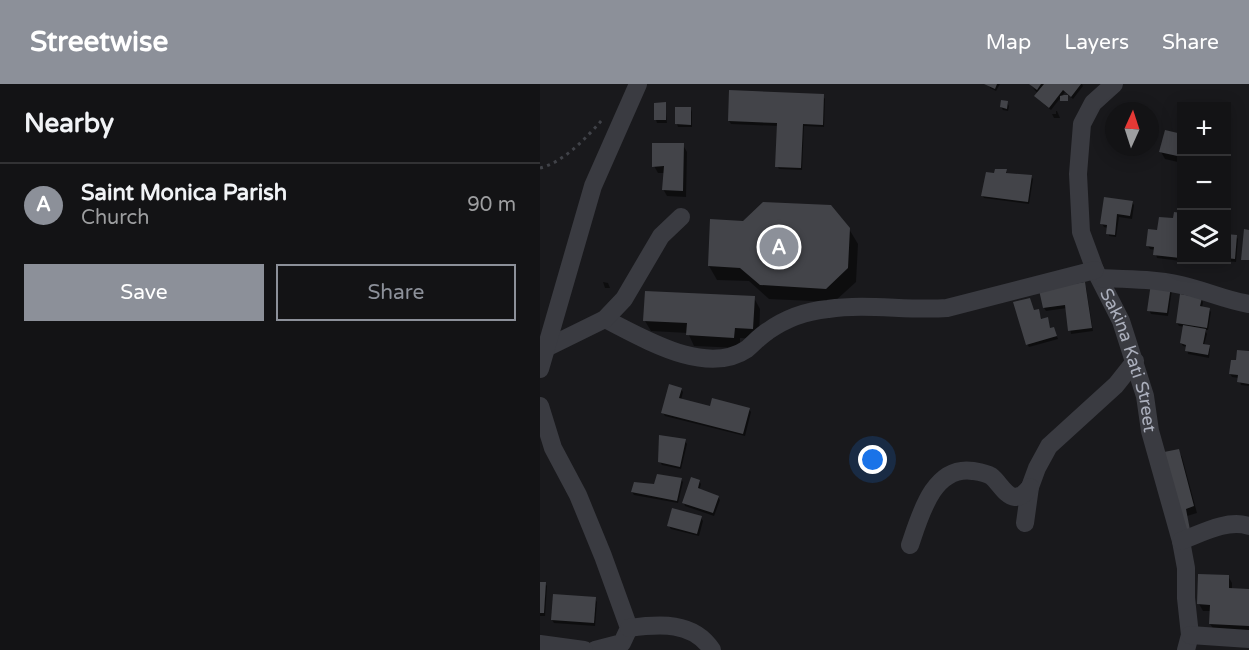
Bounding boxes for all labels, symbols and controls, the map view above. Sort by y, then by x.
text: Streetwise [30,25,168,59]
text: Map [986,30,1031,55]
text: Layers [1064,30,1129,55]
text: Share [1162,30,1219,55]
north arrow [1105,102,1159,156]
map controls [1177,102,1231,264]
button: + [1177,102,1231,156]
text: Nearby [24,108,114,139]
button: − [1177,156,1231,210]
text: Saint Monica Parish [81,180,287,206]
text: A [36,193,51,217]
text: 90 m [467,193,516,217]
text: Church [81,206,149,230]
button: layers [1177,210,1231,264]
pin: A [760,224,798,270]
button: Save [24,264,264,321]
button: Share [276,264,516,321]
street label: Sakina Kati Street [1095,284,1161,434]
your location [858,445,887,474]

